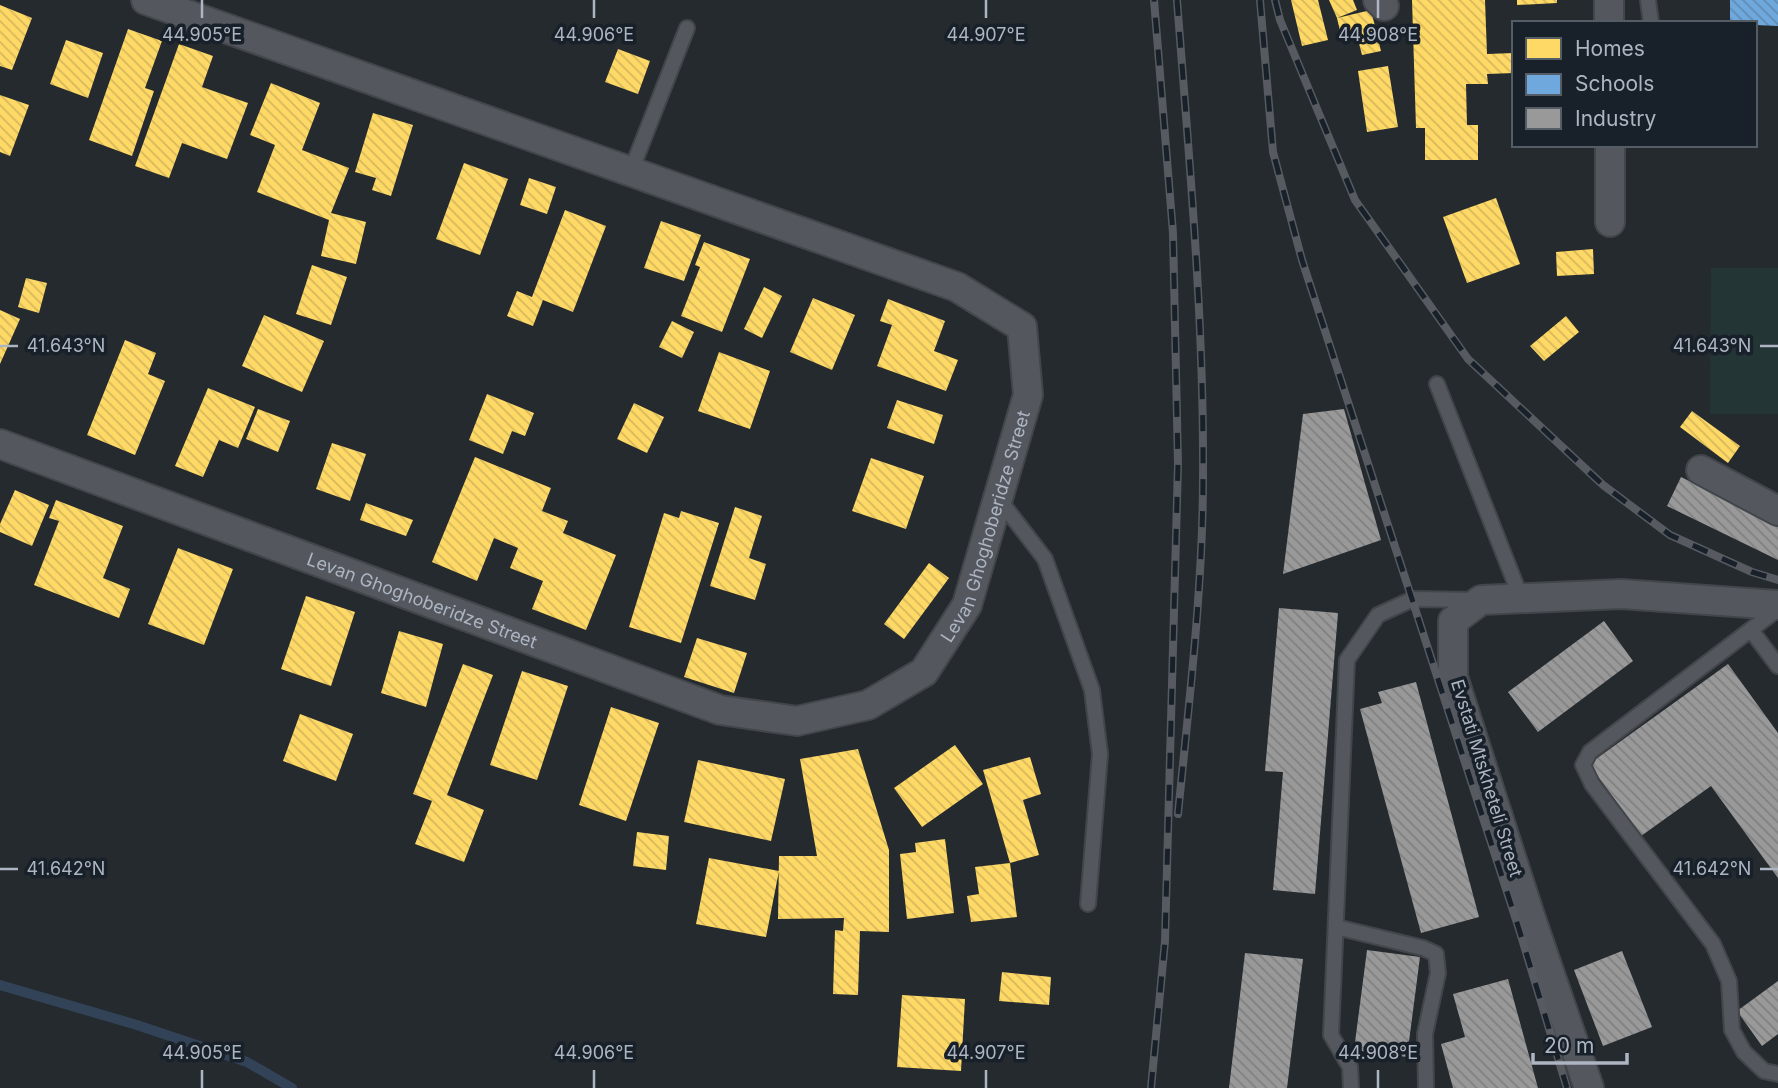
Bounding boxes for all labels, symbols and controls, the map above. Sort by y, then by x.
legend [1512,21,1757,147]
text: 44.905°E [162,24,242,45]
text: 44.906°E [554,24,634,45]
text: 44.907°E [946,24,1026,45]
text: 44.908°E [1338,24,1418,45]
text: Homes [1575,36,1645,61]
text: Schools [1575,71,1654,96]
text: Industry [1575,106,1657,131]
text: 41.643°N [27,335,105,356]
text: 41.643°N [1673,335,1751,356]
street label: Levan Ghoghoberidze Street [936,408,1033,646]
street label: Levan Ghoghoberidze Street [304,548,540,652]
street label: Evstati Mtskheteli Street [1447,677,1527,879]
text: 41.642°N [27,858,105,879]
text: 41.642°N [1673,858,1751,879]
scale bar [1533,1021,1628,1066]
text: 20 m [1544,1033,1594,1058]
text: 44.905°E [162,1042,242,1063]
text: 44.906°E [554,1042,634,1063]
text: 44.907°E [946,1042,1026,1063]
text: 44.908°E [1338,1042,1418,1063]

